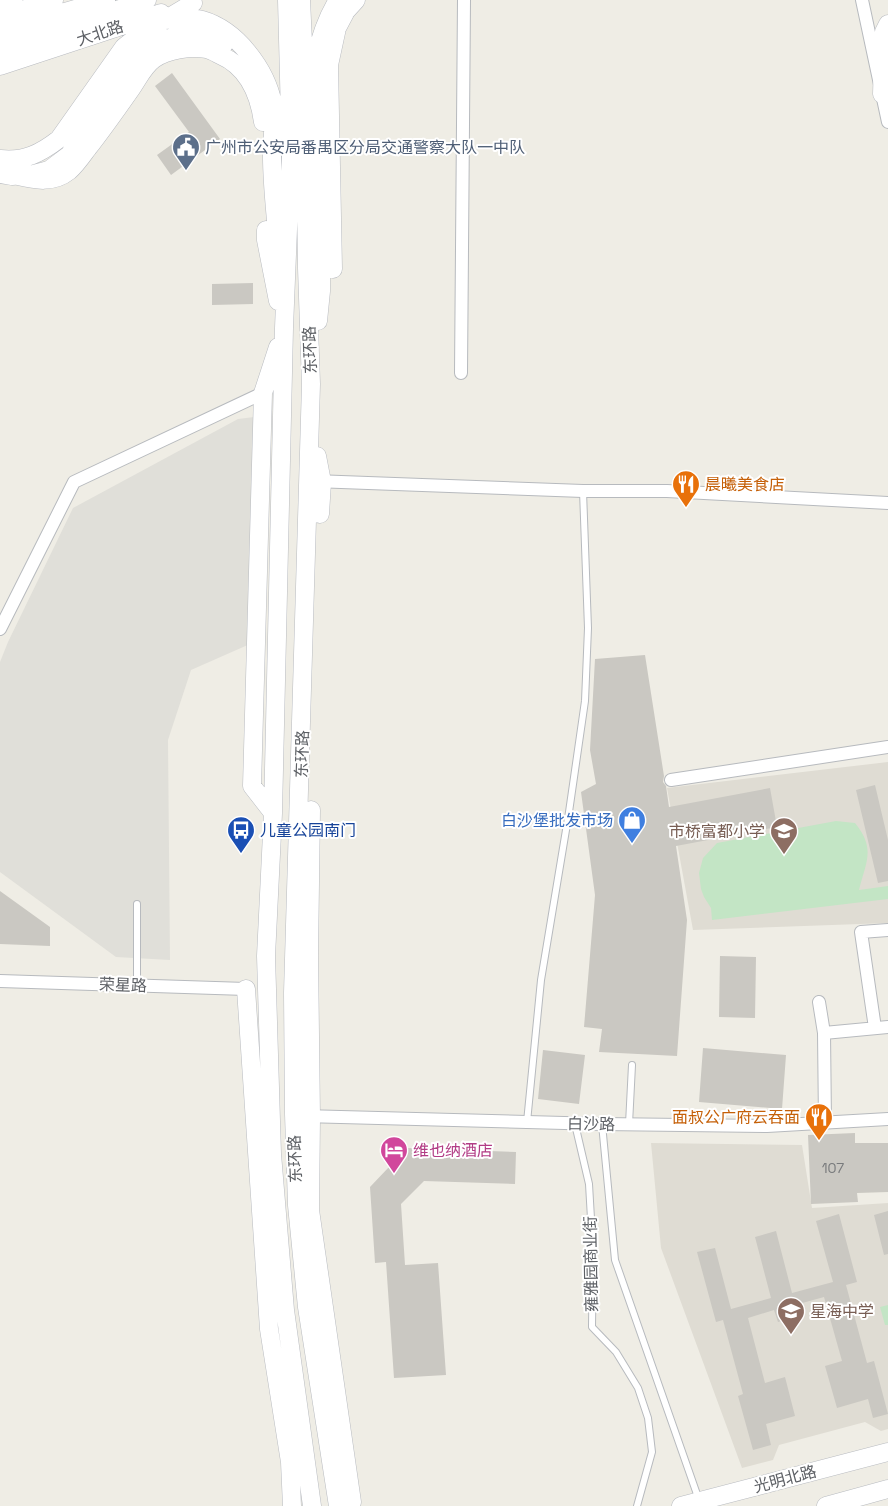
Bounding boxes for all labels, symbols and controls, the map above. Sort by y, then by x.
street label: 大北路 [74,16,126,50]
public building icon: 广州市公安局番禺区分局交通警察大队一中队 [171,132,201,171]
place label: 广州市公安局番禺区分局交通警察大队一中队 [205,137,525,158]
street label: 东环路 [299,326,321,374]
restaurant icon: 晨曦美食店 [671,469,701,508]
place label: 晨曦美食店 [705,474,785,495]
street label: 东环路 [291,730,313,778]
shop icon: 白沙堡批发市场 [617,805,647,844]
place label: 白沙堡批发市场 [501,810,613,831]
bus stop icon: 儿童公园南门 [226,815,256,854]
school or university icon: 市桥富都小学 [769,816,799,855]
place label: 儿童公园南门 [260,820,356,841]
place label: 市桥富都小学 [669,821,765,842]
street label: 荣星路 [99,974,147,996]
restaurant icon: 面叔公广府云吞面 [804,1102,834,1141]
place label: 面叔公广府云吞面 [672,1107,800,1128]
street label: 白沙路 [567,1113,615,1135]
street label: 东环路 [284,1135,306,1183]
hotel icon: 维也纳酒店 [379,1135,409,1174]
place label: 维也纳酒店 [413,1140,493,1161]
house number: 107 [822,1159,844,1177]
street label: 雍雅园商业街 [580,1216,602,1312]
school or university icon: 星海中学 [776,1296,806,1335]
place label: 星海中学 [810,1301,874,1322]
street label: 光明北路 [751,1461,819,1497]

